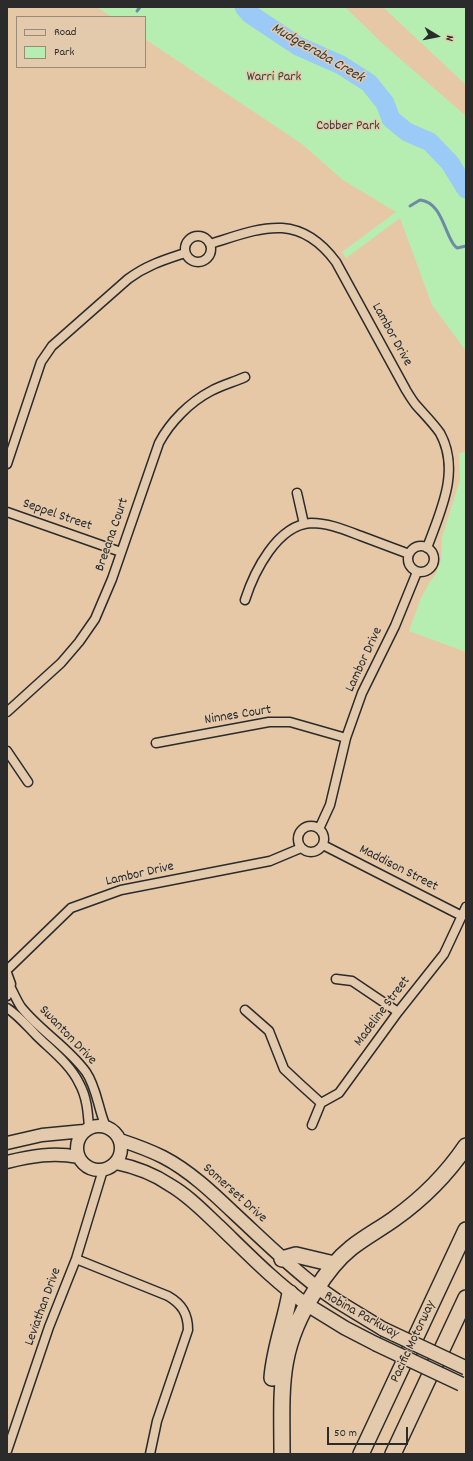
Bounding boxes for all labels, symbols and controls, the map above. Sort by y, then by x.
legend [16,16,146,68]
north arrow [417,16,457,56]
water label: Mudgeeraba Creek [267,20,367,88]
text: Road [54,24,76,41]
text: N [440,34,457,42]
text: Park [54,44,74,61]
park label: Warri Park [247,70,301,86]
park label: Cobber Park [316,119,380,135]
street label: Lambor Drive [367,300,415,370]
street label: Seppel Street [20,496,94,536]
street label: Breeana Court [93,496,133,574]
street label: Lambor Drive [343,625,387,695]
street label: Ninnes Court [203,702,273,730]
street label: Maddison Street [356,842,440,896]
street label: Lambor Drive [104,859,176,891]
street label: Madeline Street [351,974,415,1050]
street label: Swanton Drive [34,1003,100,1069]
street label: Somerset Drive [198,1161,270,1227]
street label: Leviathan Drive [22,1266,66,1348]
street label: Robina Parkway [321,1289,401,1343]
street label: Pacific Motorway [388,1298,440,1386]
scale bar [329,1419,410,1445]
text: 50 m [334,1425,357,1442]

